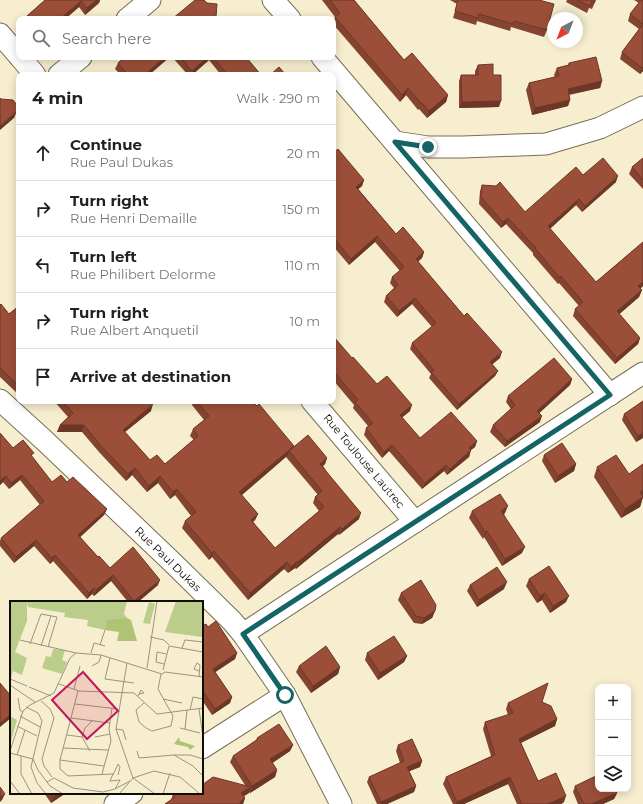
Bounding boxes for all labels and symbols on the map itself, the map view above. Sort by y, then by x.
north arrow [547,12,583,48]
route end [419,138,437,156]
street label: Rue Toulouse Lautrec [320,411,408,511]
street label: Rue Paul Dukas [132,524,205,595]
inset map [10,601,203,794]
route start [276,686,294,704]

